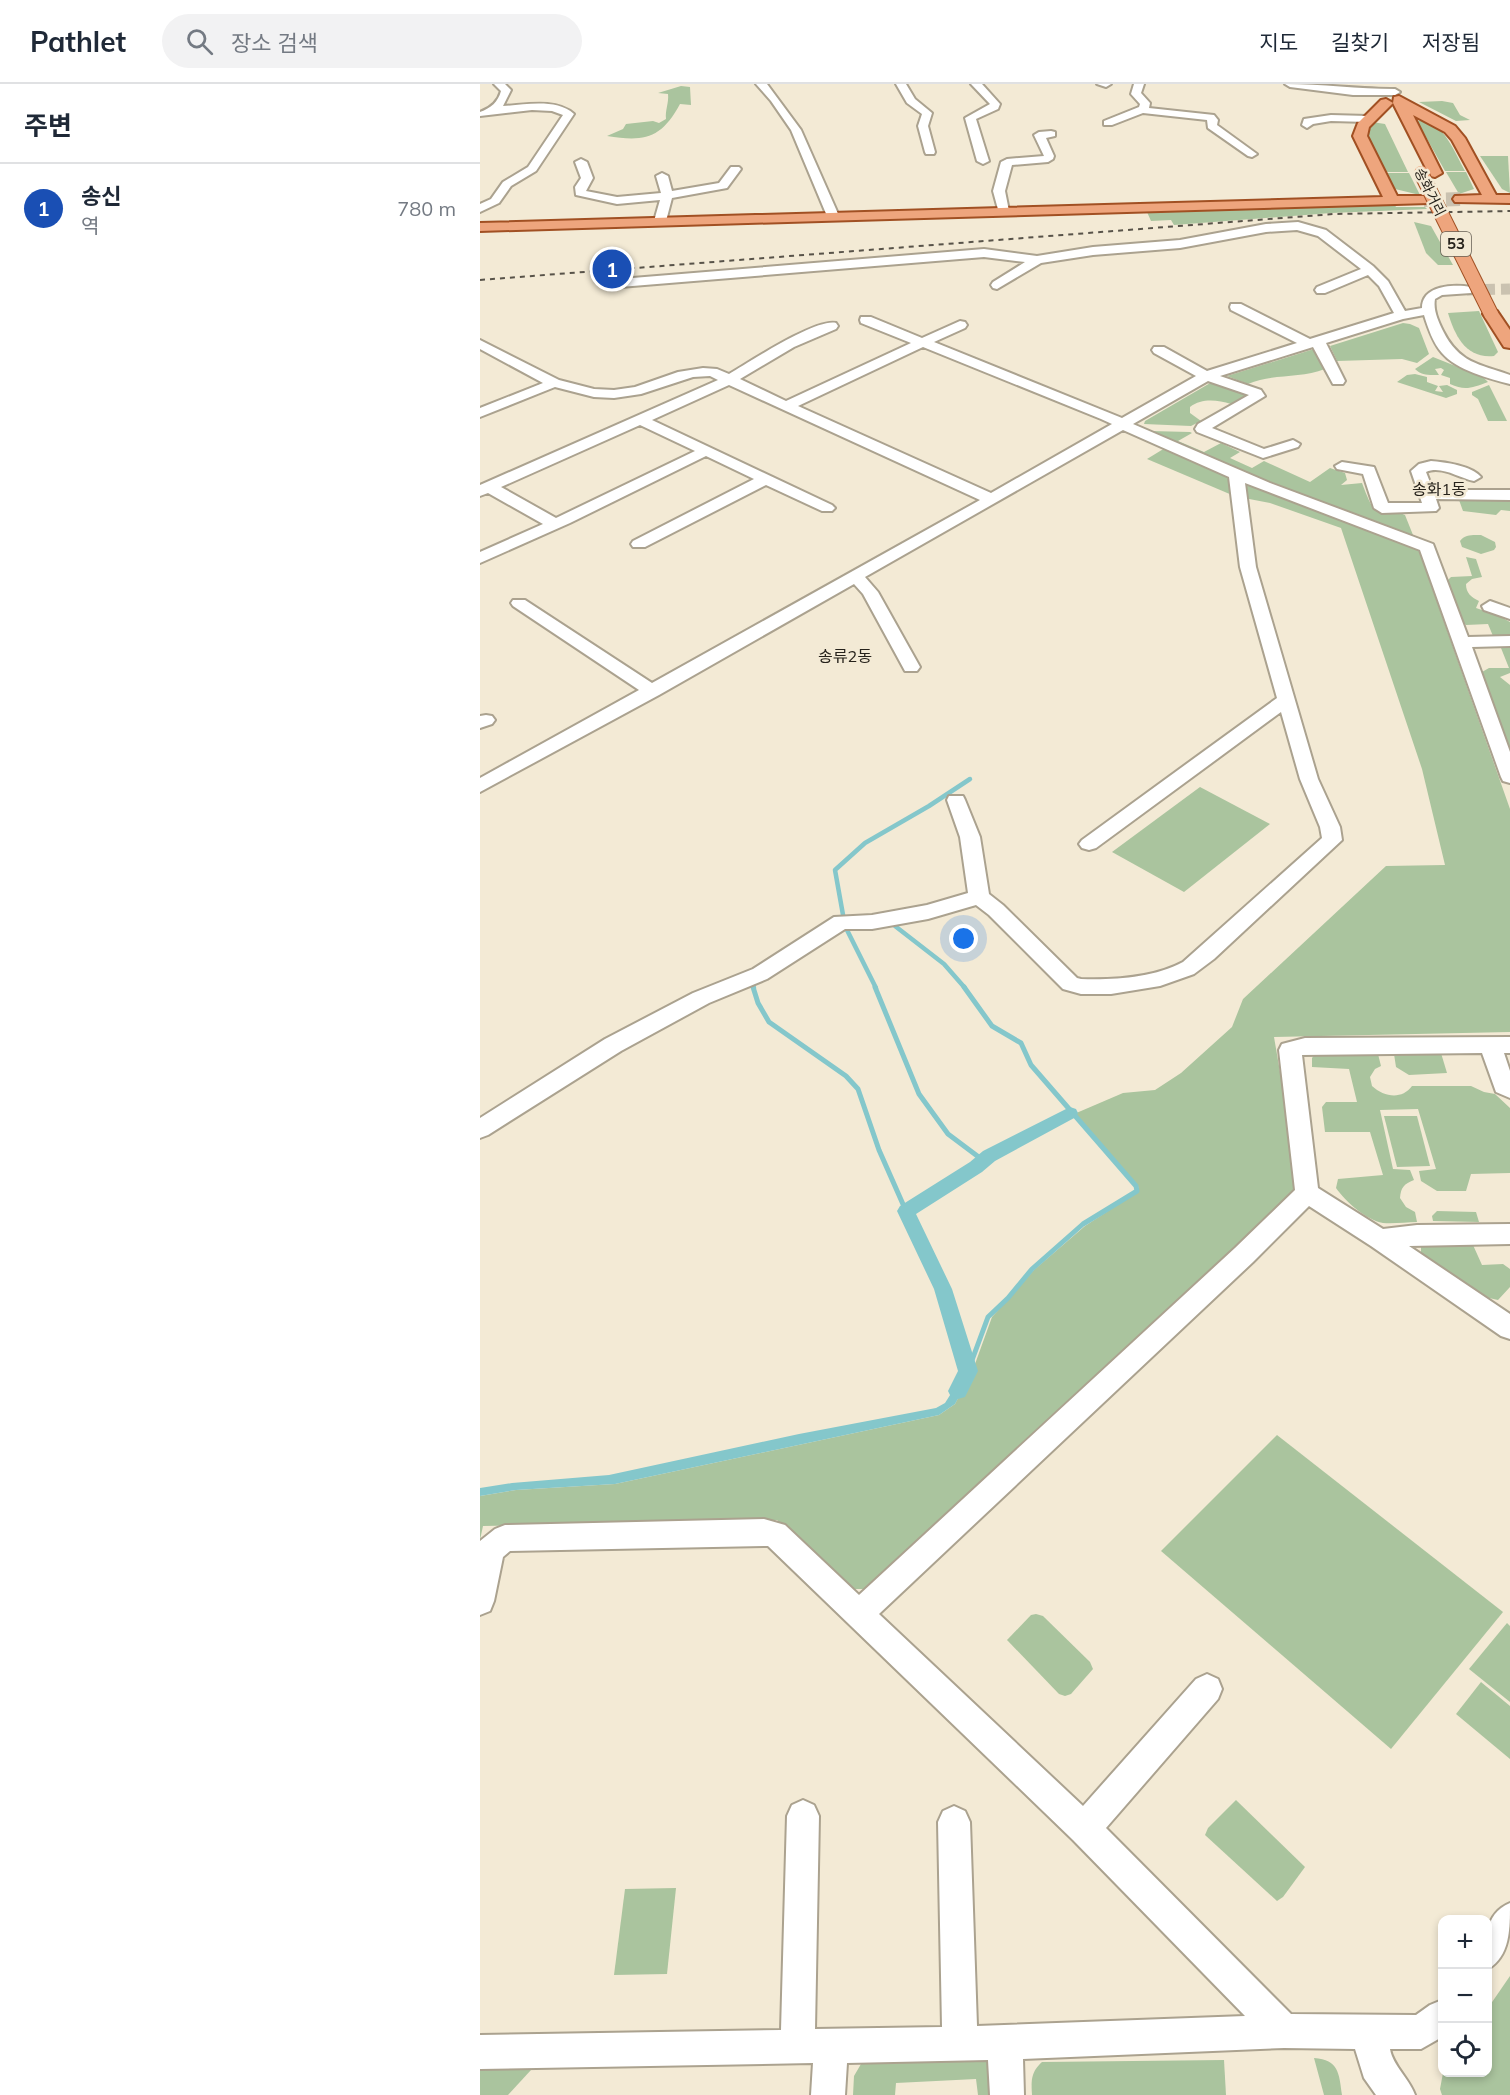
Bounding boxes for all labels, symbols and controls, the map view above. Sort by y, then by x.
search box [162,14,582,68]
text: Pathlet [30,24,126,59]
icon: search [183,25,216,58]
text: 장소 검색 [231,29,318,57]
text: 지도 [1259,29,1298,55]
text: 길찾기 [1331,29,1389,55]
text: 저장됨 [1422,29,1480,55]
text: 주변 [24,109,72,142]
street label: 송화거리 [1411,165,1449,219]
text: 송신 [81,182,121,210]
text: 1 [38,196,50,221]
text: 780 m [397,196,456,221]
text: 역 [81,213,99,238]
road number: 53 [1441,232,1471,256]
pin: 1 [592,246,632,291]
district label: 송화1동 [1412,479,1466,499]
district label: 송류2동 [818,646,872,666]
your location [949,924,978,953]
map controls [1438,1915,1492,2077]
button: + [1438,1915,1492,1969]
button: − [1438,1969,1492,2023]
button: locate [1438,2023,1492,2077]

